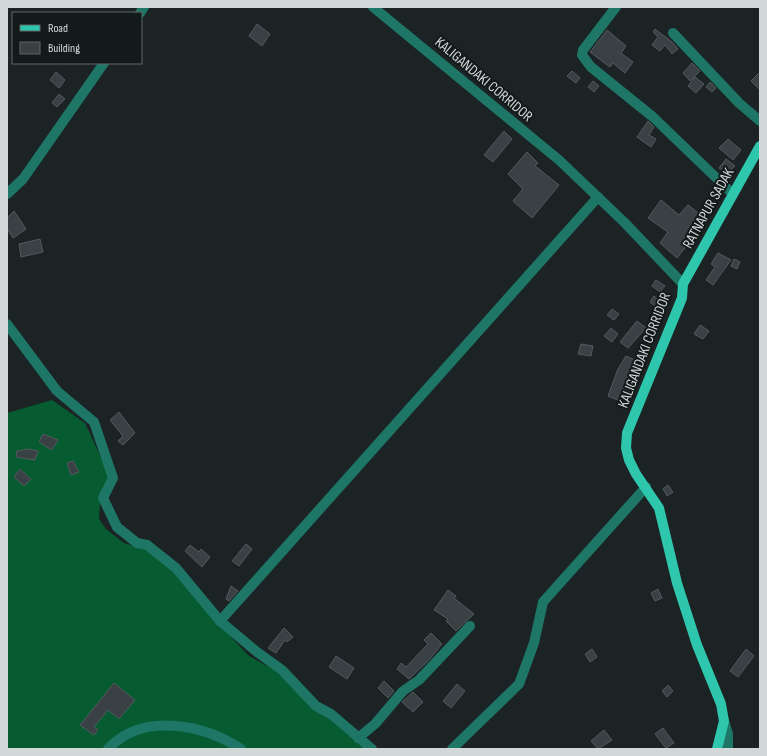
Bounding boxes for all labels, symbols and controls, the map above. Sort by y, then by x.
legend [12,12,142,64]
text: Road [48,21,68,36]
street label: KALIGANDAKI CORRIDOR [431,33,537,126]
text: Building [48,41,80,56]
street label: RATNAPUR SADAK [679,165,738,252]
street label: KALIGANDAKI CORRIDOR [614,290,675,411]

